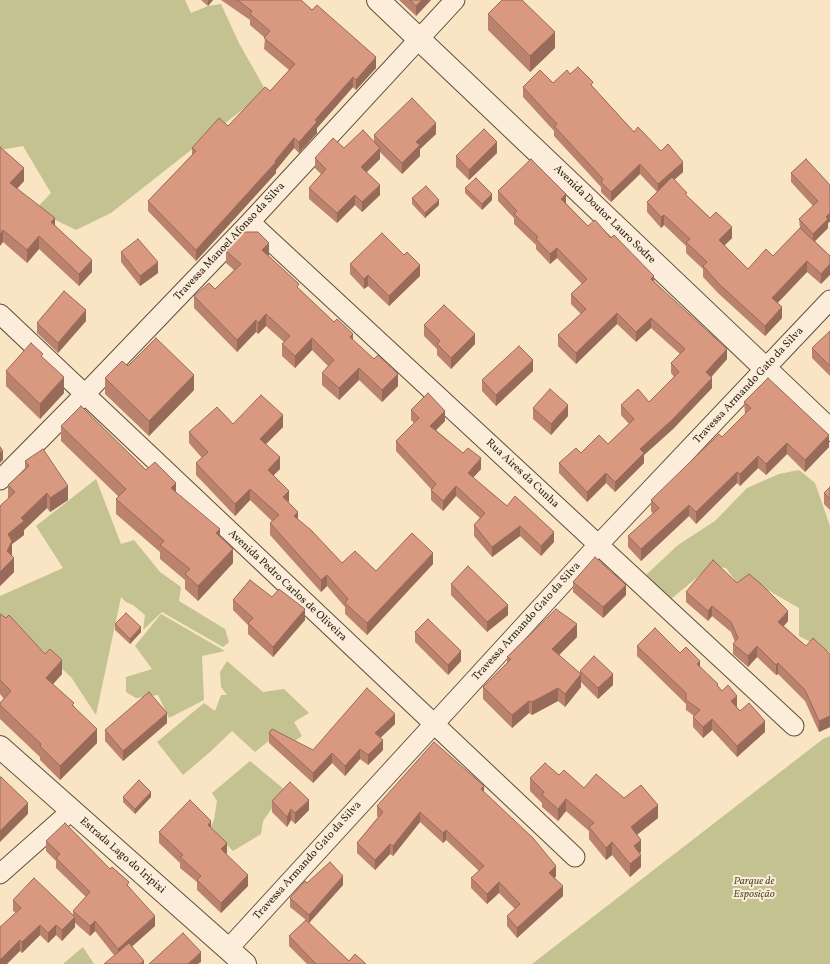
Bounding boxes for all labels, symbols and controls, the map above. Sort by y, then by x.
street label: Avenida Doutor Lauro Sodre [550,163,658,267]
street label: Travessa Manoel Afonso da Silva [172,180,288,304]
street label: Travessa Armando Gato da Silva [691,325,807,447]
street label: Rua Aires da Cunha [483,437,561,511]
street label: Avenida Pedro Carlos de Oliveira [225,527,349,645]
street label: Travessa Armando Gato da Silva [470,560,584,684]
street label: Travessa Armando Gato da Silva [251,799,365,923]
street label: Estrada Lago do Iripixi [76,815,168,897]
park label: Parque de Esposição [733,875,775,901]

